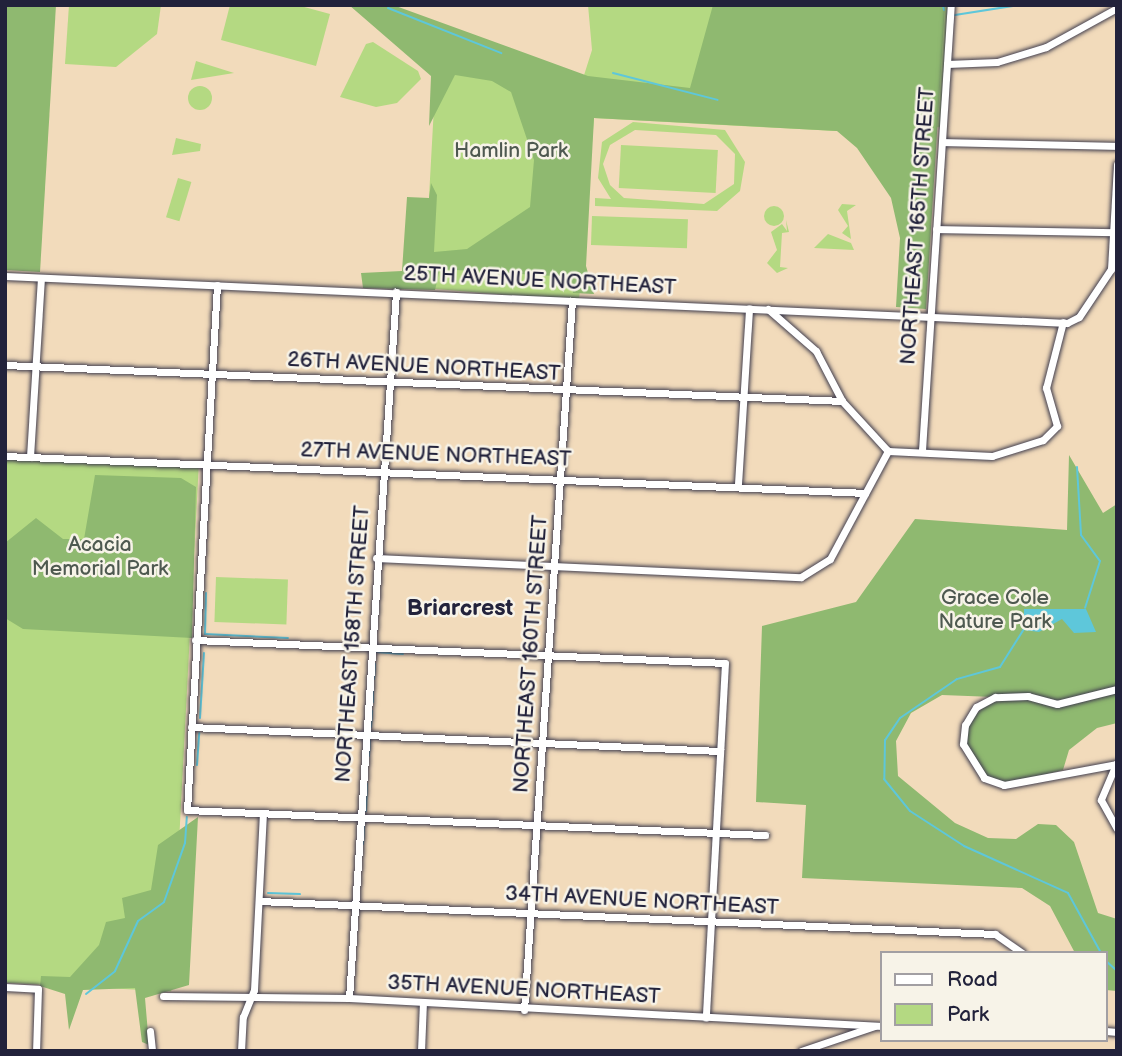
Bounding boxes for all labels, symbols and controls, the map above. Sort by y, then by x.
street label: NORTHEAST 165TH STREET [896,86,940,366]
park label: Hamlin Park [454,138,568,164]
street label: 25TH AVENUE NORTHEAST [403,261,677,301]
street label: 26TH AVENUE NORTHEAST [287,347,561,387]
street label: 27TH AVENUE NORTHEAST [300,438,572,472]
street label: NORTHEAST 158TH STREET [331,504,375,784]
street label: NORTHEAST 160TH STREET [509,514,553,794]
park label: Acacia Memorial Park [32,532,168,582]
park label: Grace Cole Nature Park [938,585,1052,635]
district label: Briarcrest [407,594,513,622]
street label: 34TH AVENUE NORTHEAST [504,881,780,921]
legend [880,951,1108,1042]
text: Road [947,967,998,992]
street label: 35TH AVENUE NORTHEAST [387,970,661,1010]
text: Park [947,1002,989,1027]

